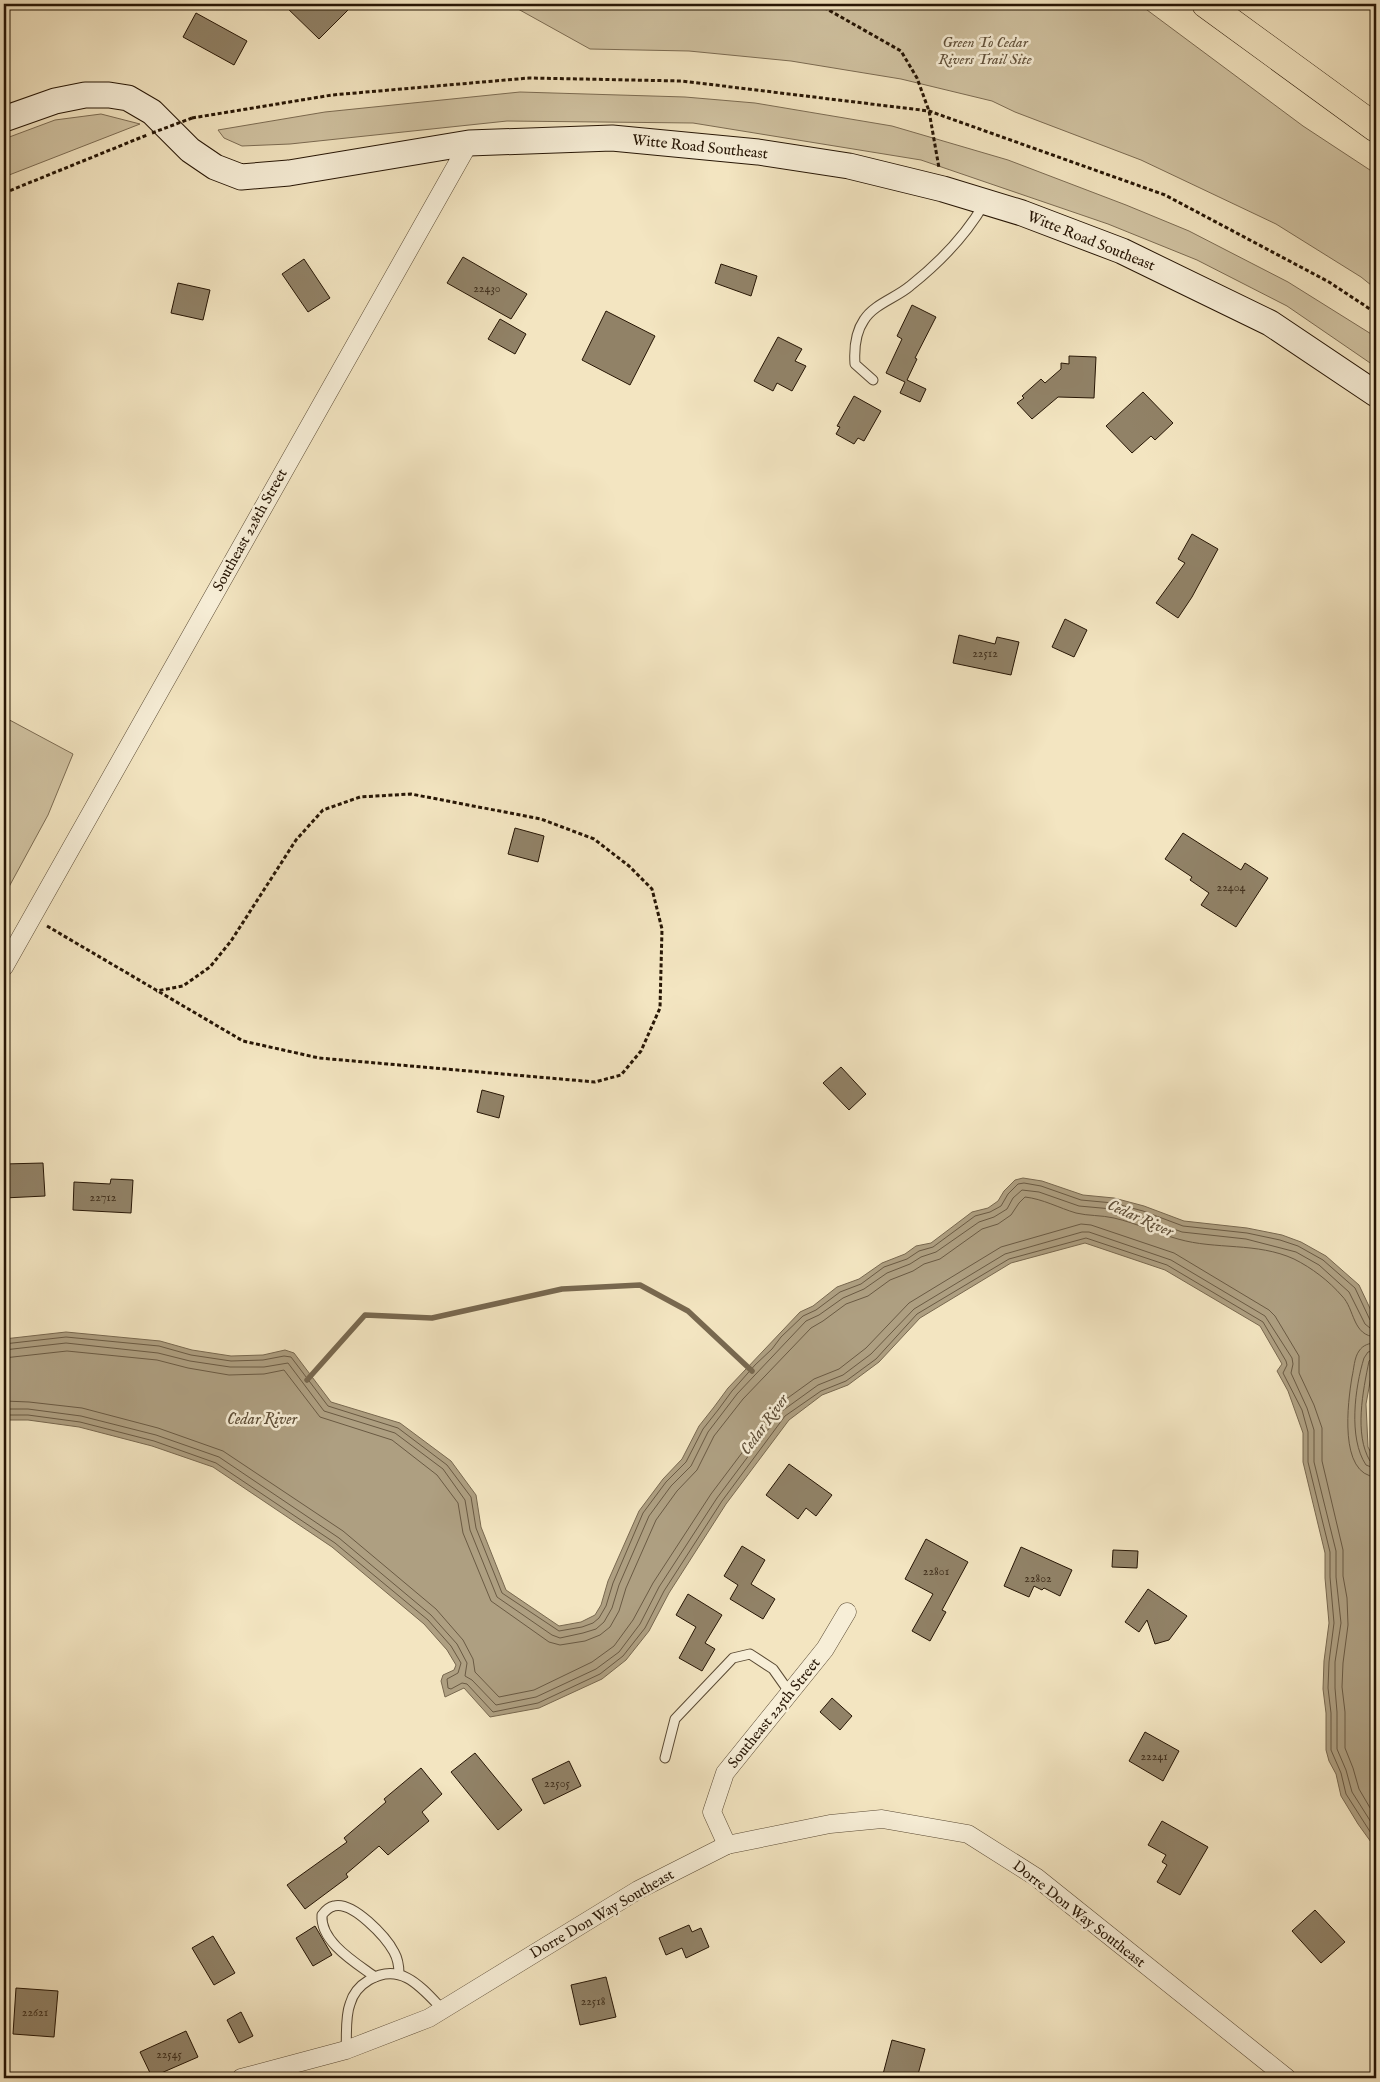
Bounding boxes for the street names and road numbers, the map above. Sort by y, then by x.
street label: Witte Road Southeast [631,130,769,164]
street label: Witte Road Southeast [1024,207,1158,275]
street label: Southeast 228th Street [208,465,292,595]
street label: Southeast 225th Street [724,1654,824,1772]
street label: Dorre Don Way Southeast [1009,1856,1149,1972]
street label: Dorre Don Way Southeast [527,1865,677,1963]

